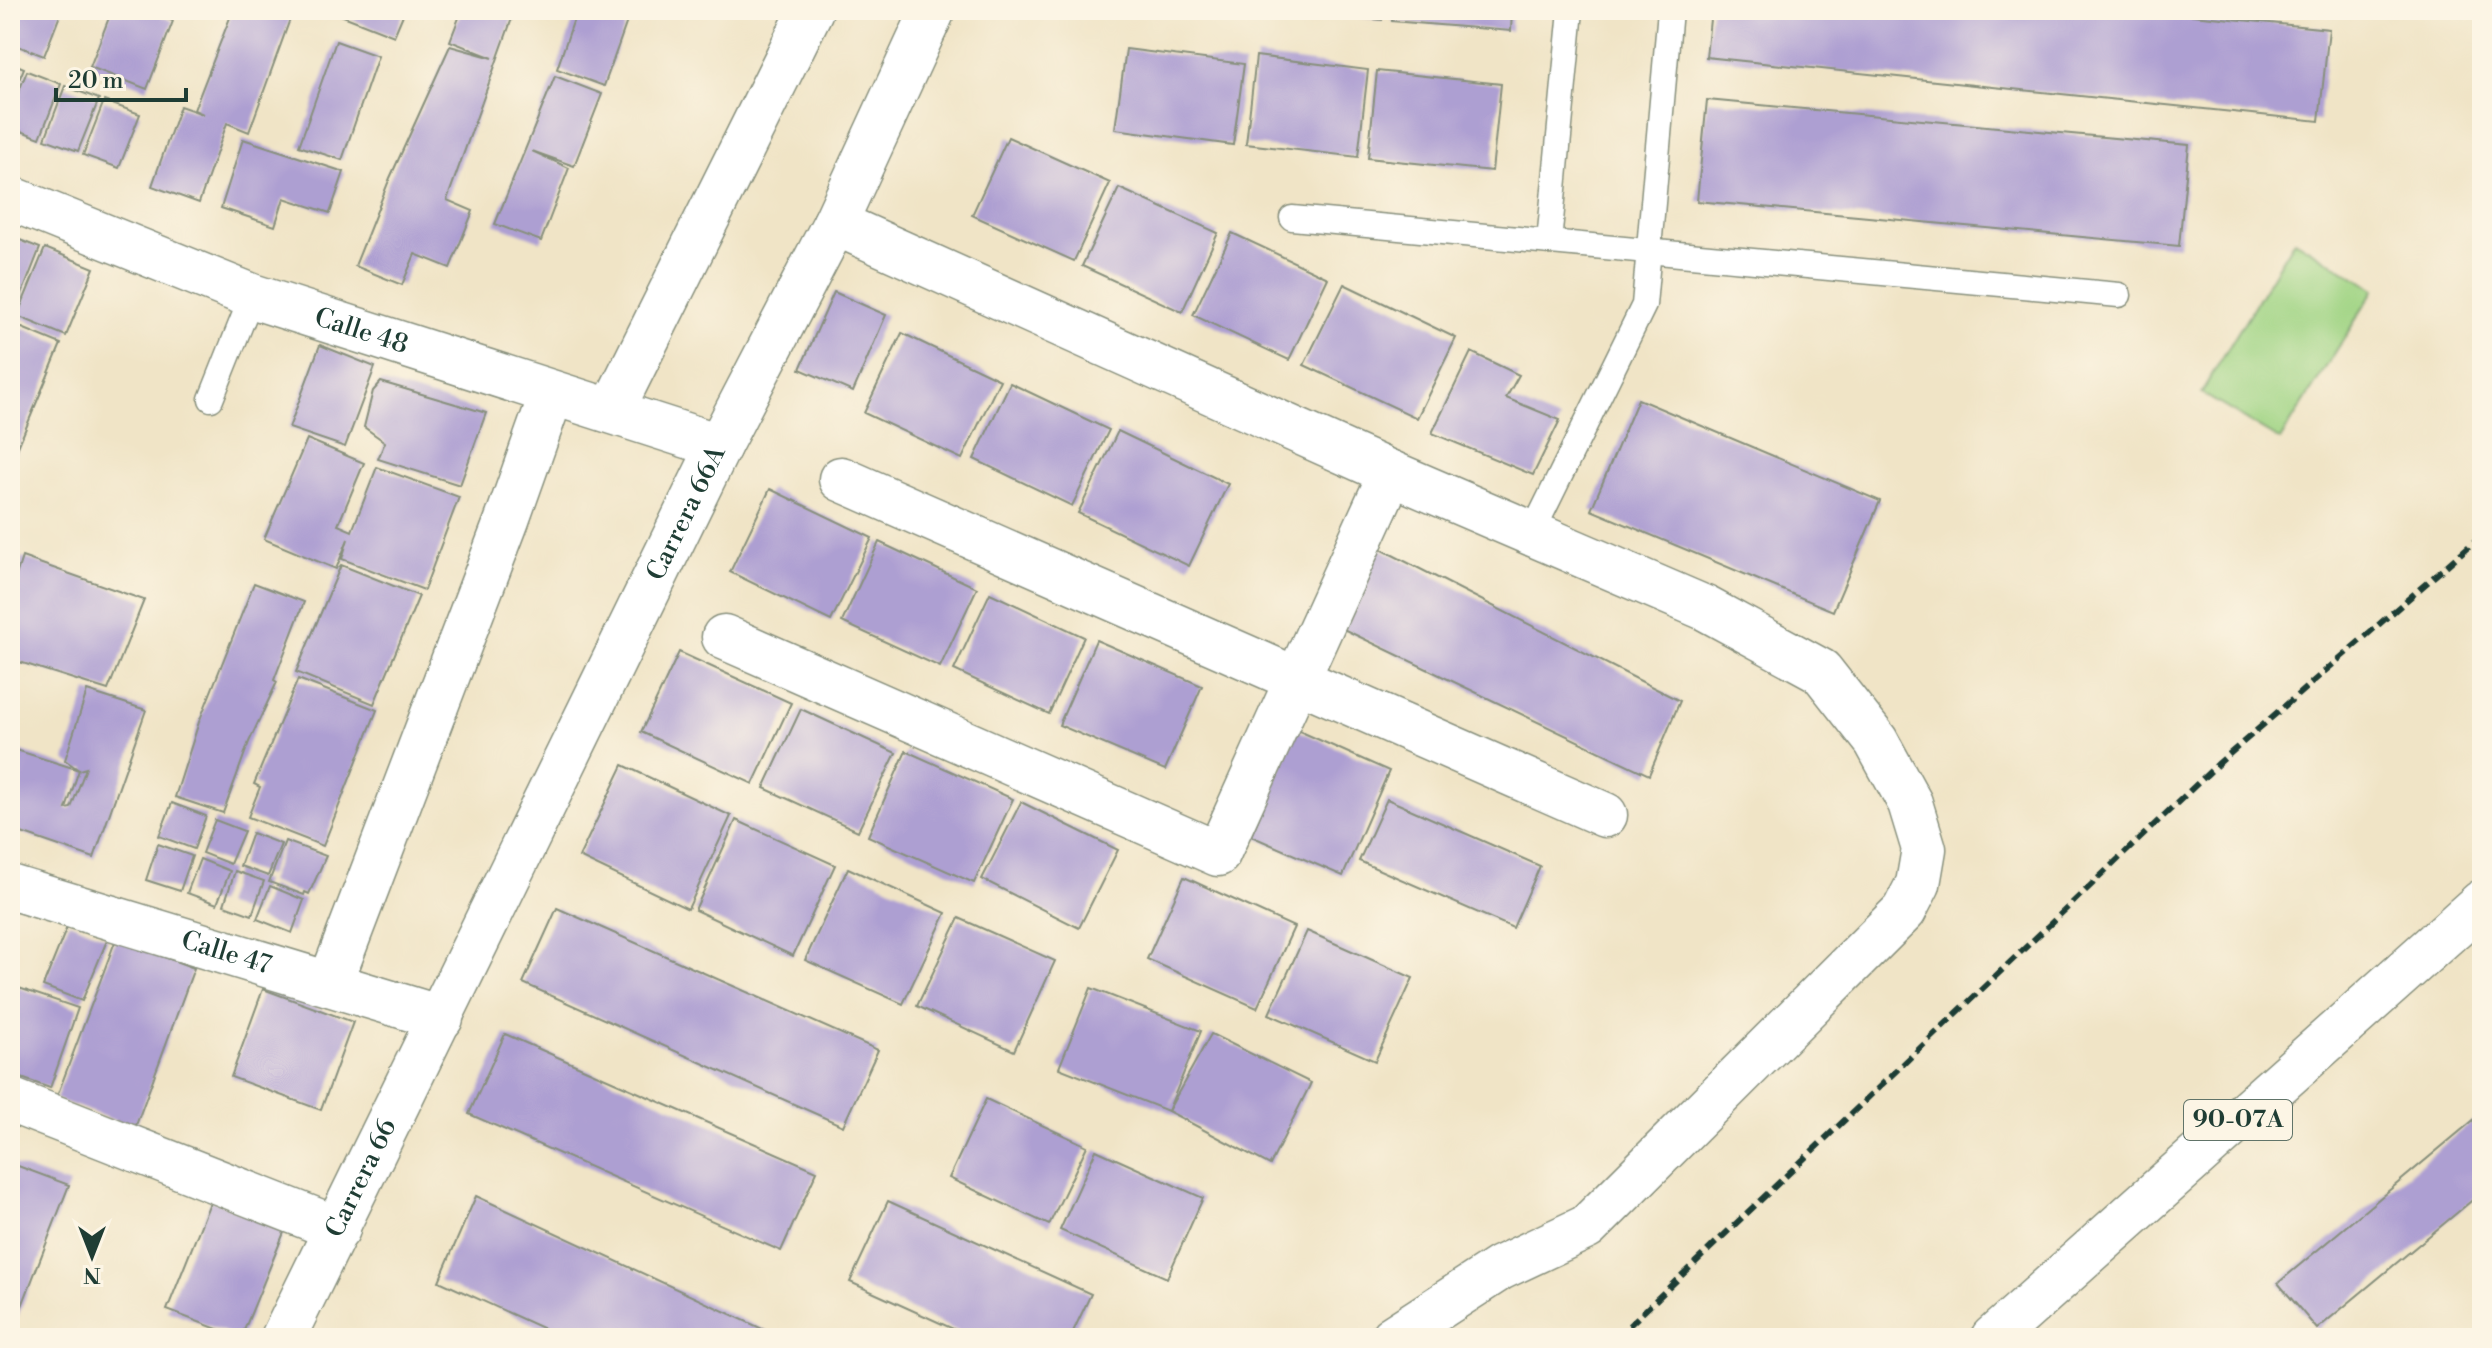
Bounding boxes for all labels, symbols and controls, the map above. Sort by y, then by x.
scale bar [56,52,186,102]
text: 20 m [68,66,124,96]
street label: Calle 48 [311,301,412,361]
street label: Carrera 66A [640,440,733,586]
street label: Calle 47 [177,924,275,981]
road number: 90-07A [2184,1100,2292,1140]
street label: Carrera 66 [319,1113,404,1243]
north arrow [52,1216,132,1296]
text: N [83,1261,101,1288]

